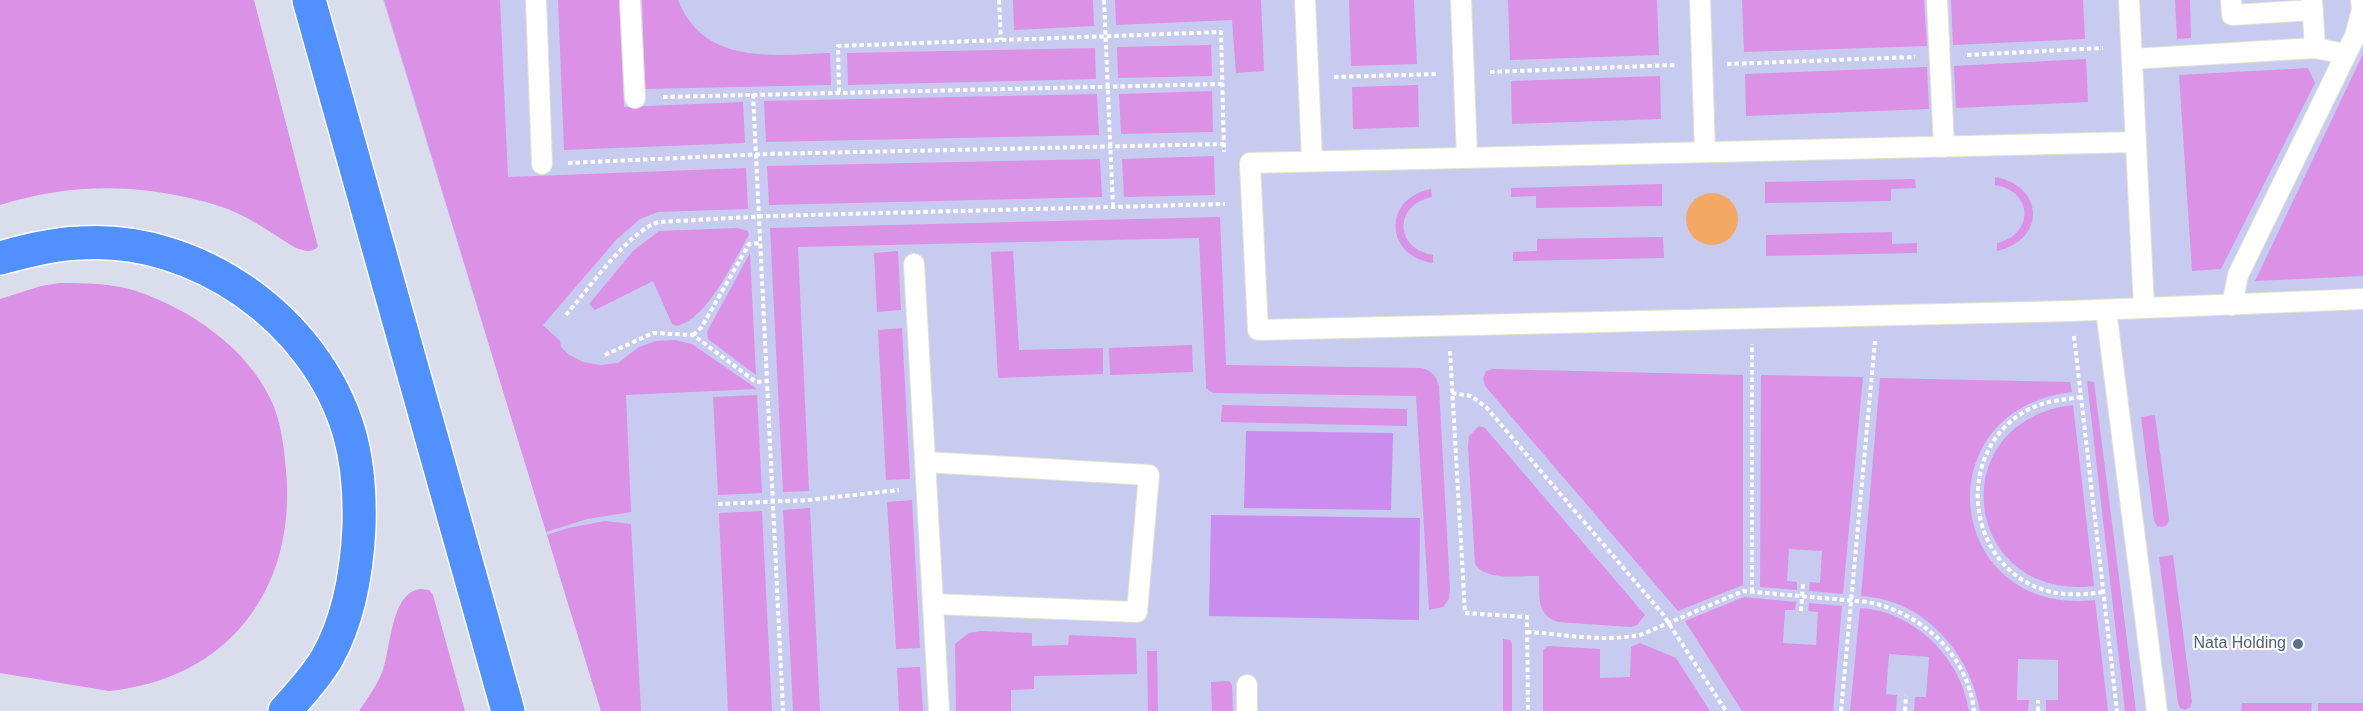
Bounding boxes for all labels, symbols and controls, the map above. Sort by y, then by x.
place label: Nata Holding [2194,634,2286,654]
marker: Nata Holding [2291,637,2305,651]

